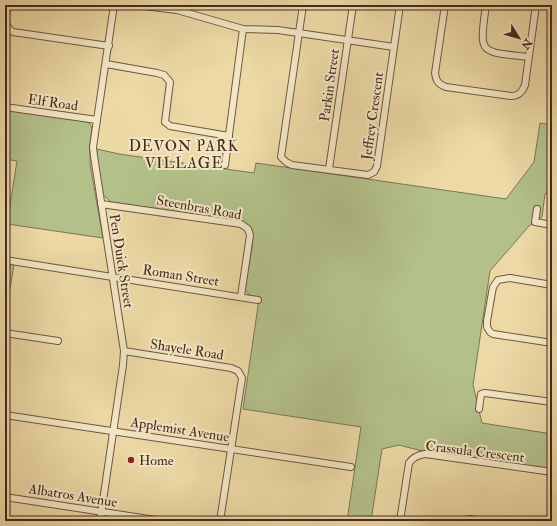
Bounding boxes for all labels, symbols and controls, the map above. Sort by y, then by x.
north arrow [499,18,539,58]
text: N [518,35,535,52]
street label: Parkin Street [316,47,343,122]
street label: Jeffrey Crescent [358,71,388,162]
street label: Elf Road [27,91,79,114]
district label: DEVON PARK VILLAGE [129,137,239,173]
street label: Steenbras Road [155,192,243,223]
street label: Pen Duick Street [106,213,137,310]
street label: Roman Street [141,261,221,290]
street label: Shayele Road [149,335,225,365]
street label: Applemist Avenue [128,413,231,447]
street label: Crassula Crescent [425,437,526,466]
place label: Home [139,452,174,469]
marker: Home [126,455,136,465]
street label: Albatros Avenue [26,480,119,511]

